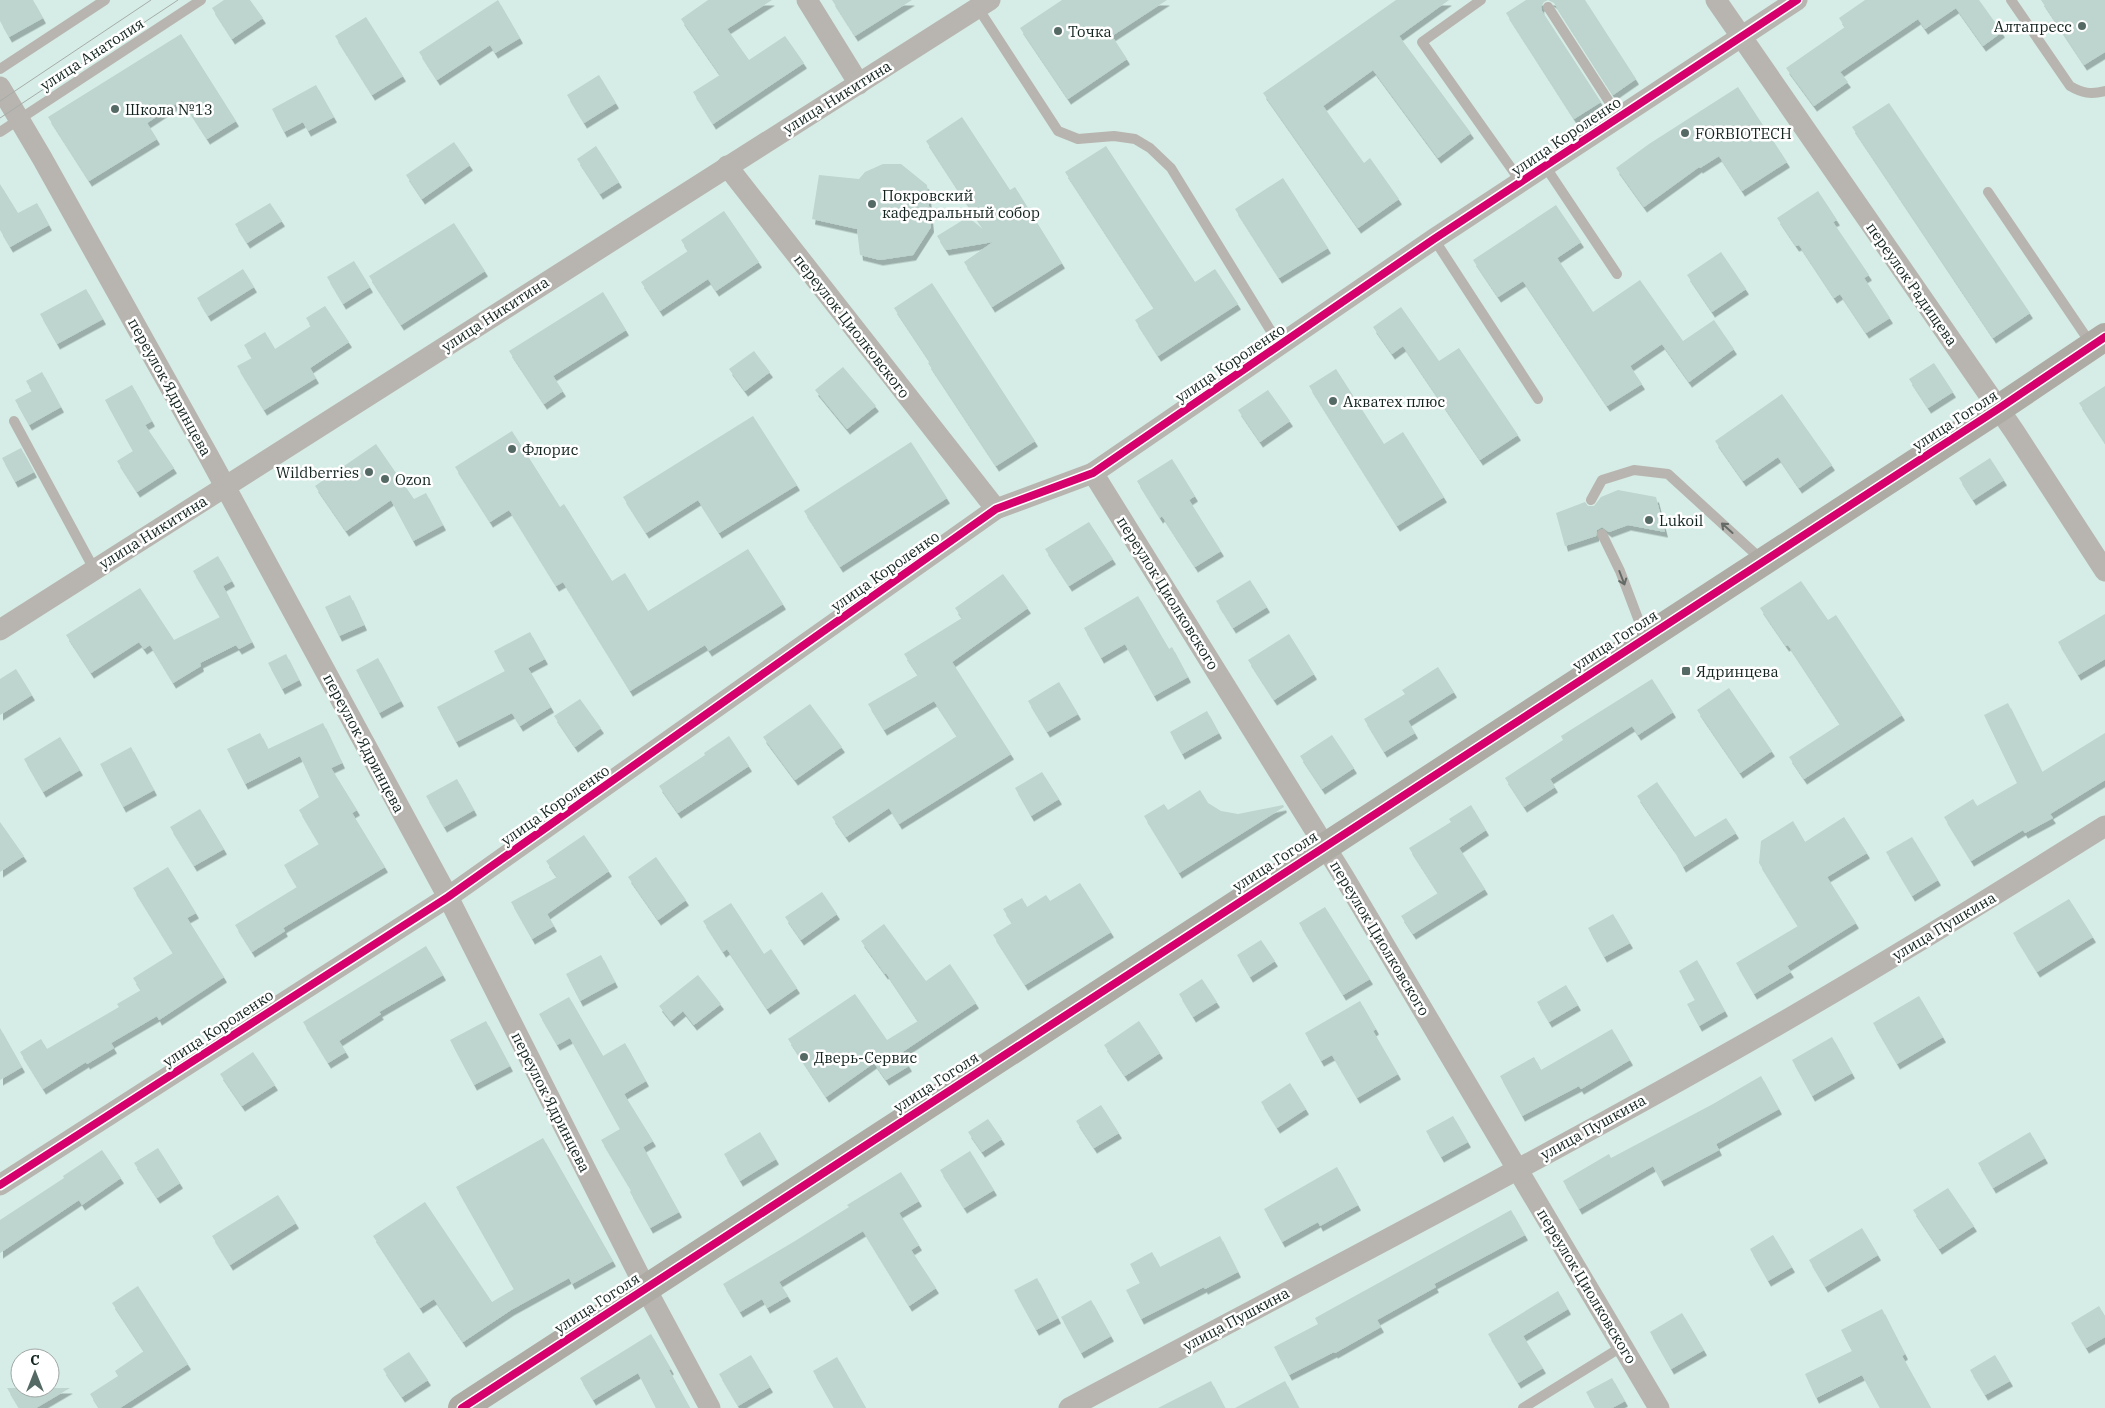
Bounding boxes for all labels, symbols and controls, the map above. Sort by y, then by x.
street label: улица Анатолия [36,13,148,95]
place label: Алтапресс [1994,17,2072,36]
marker: Алтапресс [2076,20,2088,32]
place label: Точка [1068,22,1112,41]
marker: Точка [1052,25,1064,37]
street label: улица Никитина [779,56,895,138]
street label: улица Короленко [1508,92,1624,180]
place label: Школа №13 [125,100,213,119]
marker: Школа №13 [109,103,121,115]
place label: FORBIOTECH [1695,124,1792,143]
marker: FORBIOTECH [1679,127,1691,139]
place label: Покровский кафедральный собор [882,186,1040,222]
marker: Покровский кафедральный собор [866,198,878,210]
street label: переулок Радищева [1862,218,1962,350]
street label: переулок Циолковского [790,250,914,402]
street label: улица Никитина [438,272,552,356]
street label: переулок Ядринцева [124,315,216,459]
street label: улица Короленко [1172,319,1288,407]
street label: улица Гоголя [1909,385,2001,455]
place label: Акватех плюс [1343,392,1445,411]
marker: Акватех плюс [1327,395,1339,407]
place label: Флорис [522,440,579,459]
marker: Флорис [506,443,518,455]
place label: Wildberries [276,463,359,482]
marker: Wildberries [363,466,375,478]
place label: Ozon [395,470,432,489]
marker: Ozon [379,473,391,485]
street label: улица Никитина [95,491,211,573]
place label: Lukoil [1659,511,1703,530]
street label: переулок Циолковского [1113,513,1223,673]
marker: Lukoil [1643,514,1655,526]
one-way arrow [1720,522,1733,533]
street label: улица Короленко [827,526,943,616]
one-way arrow [1618,570,1627,585]
street label: улица Гоголя [1569,605,1661,675]
place label: Ядринцева [1696,662,1779,681]
marker: Ядринцева [1680,665,1692,677]
street label: переулок Ядринцева [319,670,409,816]
street label: улица Короленко [497,760,613,850]
street label: улица Гоголя [1229,826,1321,896]
street label: переулок Циолковского [1326,857,1434,1019]
street label: улица Пушкина [1889,888,1999,964]
street label: улица Короленко [159,985,277,1071]
street label: переулок Ядринцева [507,1029,595,1175]
street label: улица Гоголя [890,1047,982,1117]
place label: Дверь-Сервис [814,1048,917,1067]
marker: Дверь-Сервис [798,1051,810,1063]
street label: улица Пушкина [1537,1090,1649,1164]
street label: переулок Циолковского [1533,1205,1641,1367]
street label: улица Гоголя [551,1268,643,1338]
street label: улица Пушкина [1180,1283,1292,1355]
north arrow [10,1348,60,1398]
text: С [30,1351,40,1369]

